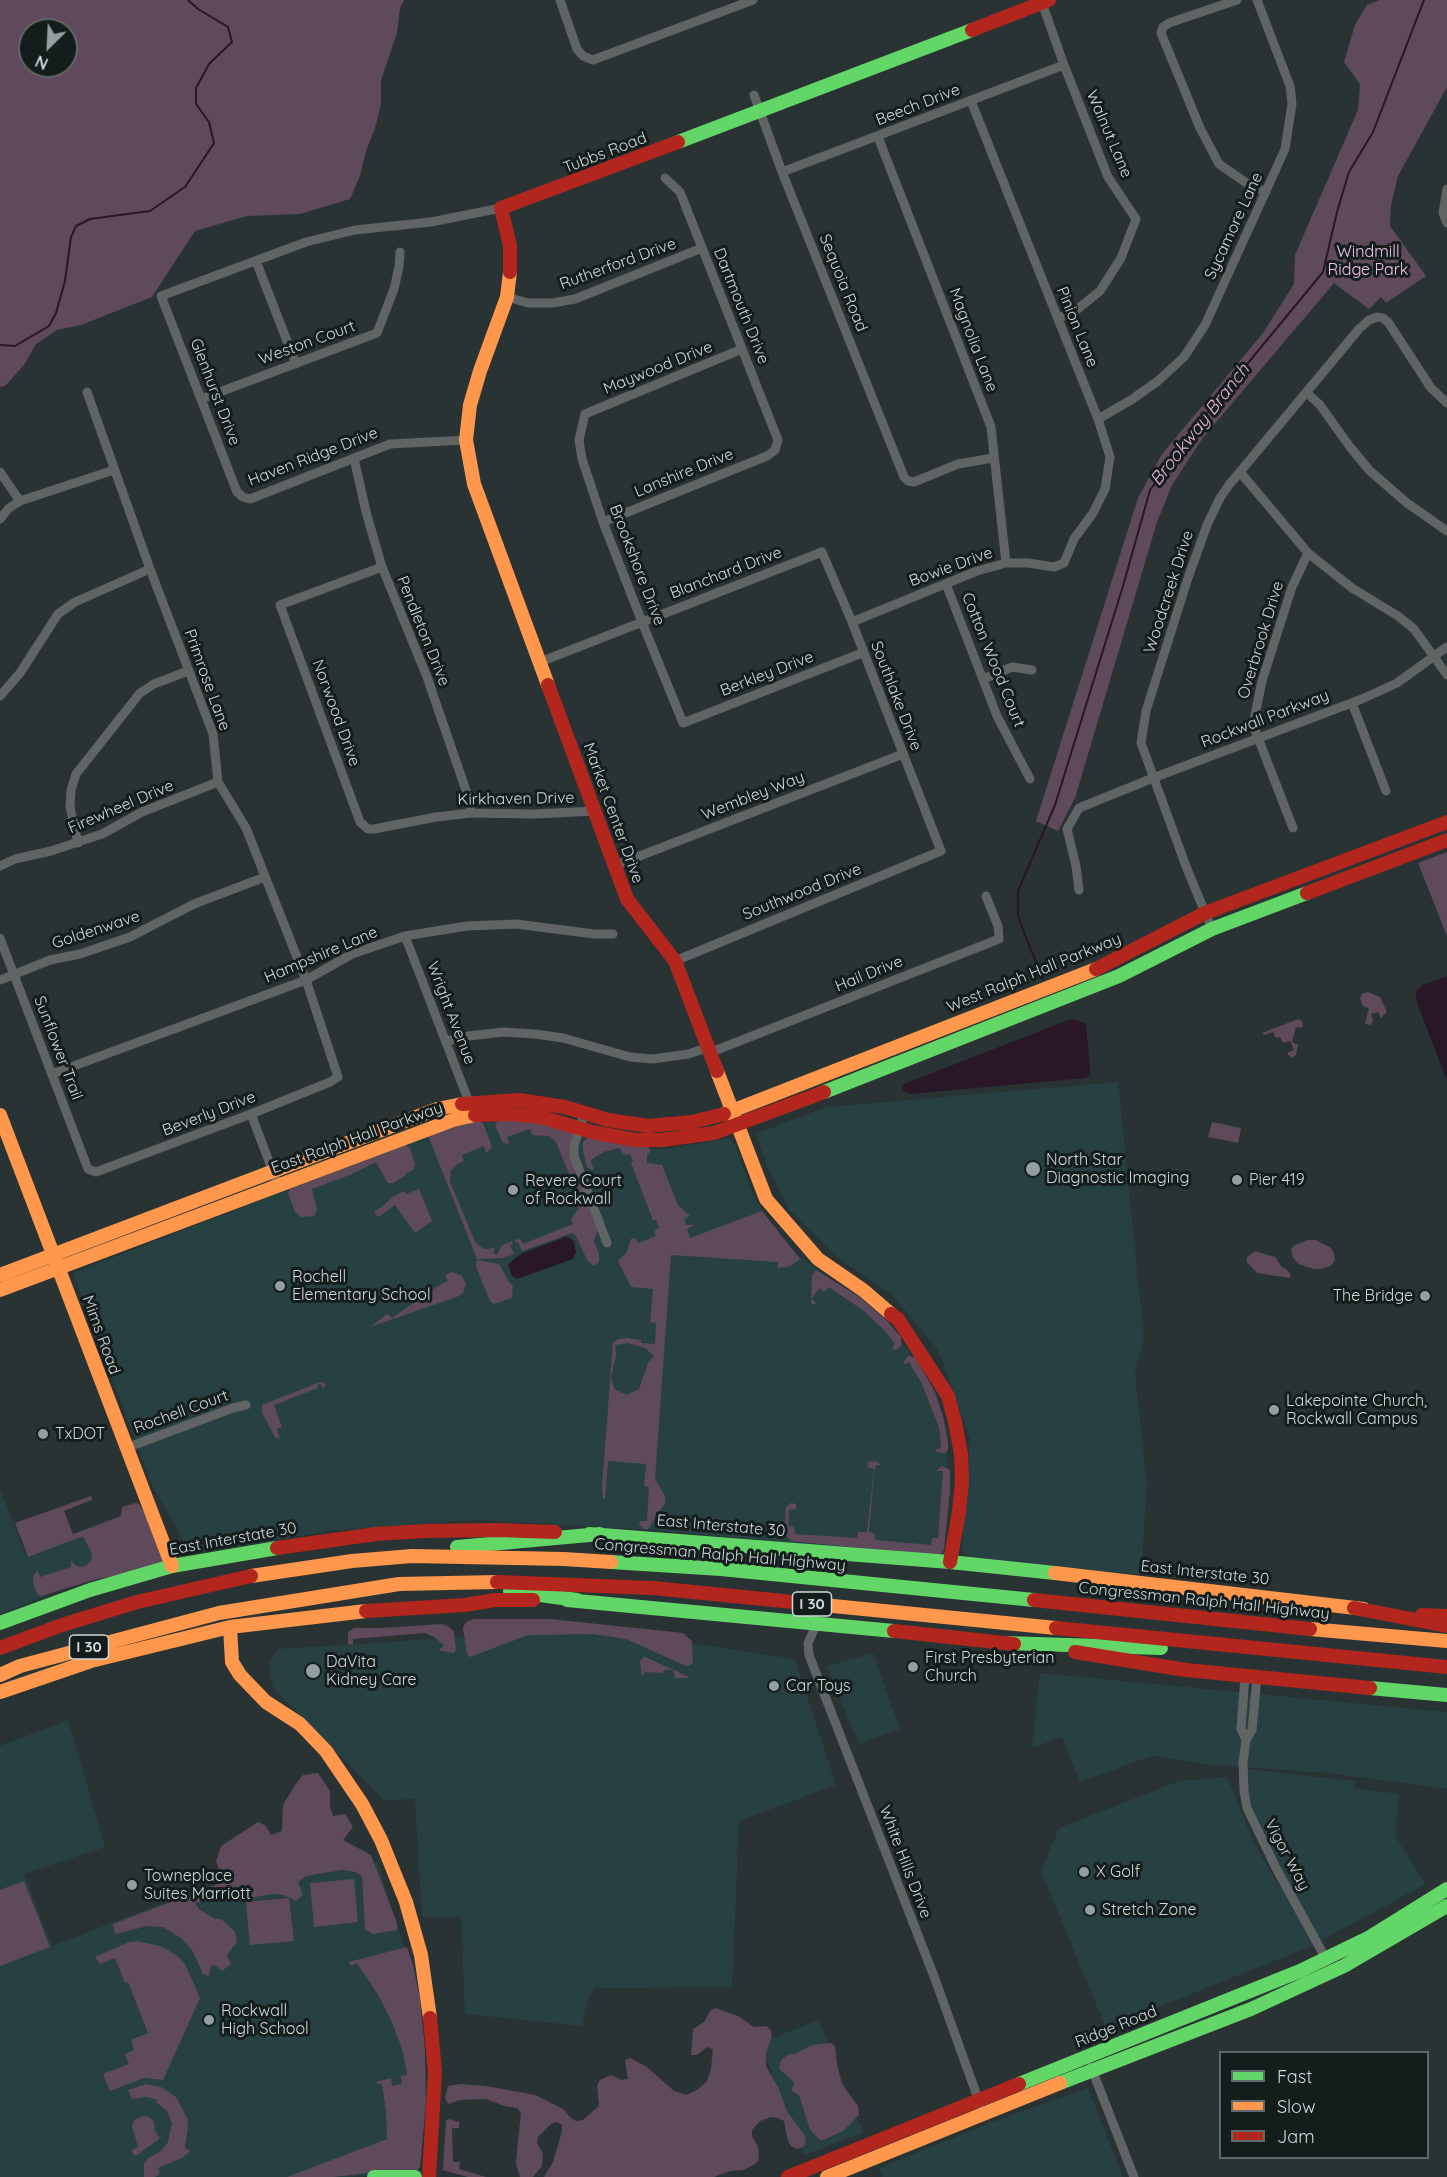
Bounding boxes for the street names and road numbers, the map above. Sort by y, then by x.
street label: Beech Drive [873,80,963,130]
street label: Walnut Lane [1082,87,1136,181]
street label: Tubbs Road [561,128,649,178]
street label: Sycamore Lane [1201,169,1267,283]
street label: Sequoia Road [815,231,871,335]
street label: Rutherford Drive [557,234,679,294]
street label: Dartmouth Drive [709,245,773,367]
street label: Pinion Lane [1052,284,1102,370]
street label: Magnolia Lane [944,285,1002,395]
street label: Weston Court [256,317,358,369]
street label: Glenhurst Drive [186,336,244,448]
street label: Maywood Drive [601,337,715,399]
street label: Haven Ridge Drive [245,423,381,491]
street label: Lanshire Drive [632,444,736,502]
street label: Brookshore Drive [605,502,669,628]
street label: Woodcreek Drive [1140,528,1198,656]
street label: Blanchard Drive [667,543,785,603]
street label: Bowie Drive [907,543,995,591]
street label: Pendleton Drive [392,573,454,689]
street label: Overbrook Drive [1234,579,1288,701]
street label: Cotton Wood Court [957,590,1029,730]
street label: Primrose Lane [180,627,234,733]
street label: Southlake Drive [866,639,926,753]
street label: Berkley Drive [718,647,816,701]
street label: Norwood Drive [308,657,364,769]
street label: Rockwall Parkway [1198,686,1332,752]
street label: Market Center Drive [579,740,647,886]
street label: Wembley Way [699,768,807,824]
street label: Firewheel Drive [65,776,177,838]
street label: Kirkhaven Drive [457,788,575,810]
street label: Southwood Drive [740,859,864,925]
street label: Goldenwave [50,907,142,953]
street label: Hampshire Lane [261,922,381,988]
street label: West Ralph Hall Parkway [944,929,1124,1017]
street label: Hail Drive [832,952,906,996]
street label: Wright Avenue [423,959,479,1067]
street label: Sunflower Trail [29,993,87,1103]
street label: Beverly Drive [160,1087,258,1141]
street label: East Ralph Hall Parkway [269,1098,445,1178]
street label: Mims Road [78,1293,124,1377]
street label: Rochell Court [131,1386,231,1438]
street label: East Interstate 30 [656,1511,786,1541]
street label: East Interstate 30 [168,1518,298,1560]
street label: Congressman Ralph Hall Highway [594,1534,846,1576]
street label: East Interstate 30 [1140,1557,1270,1589]
street label: Congressman Ralph Hall Highway [1078,1578,1330,1624]
road number: I 30 [792,1592,832,1616]
road number: I 30 [70,1635,109,1659]
street label: White Hills Drive [875,1803,935,1921]
street label: Vigor Way [1260,1816,1314,1894]
street label: Ridge Road [1072,2002,1160,2052]

